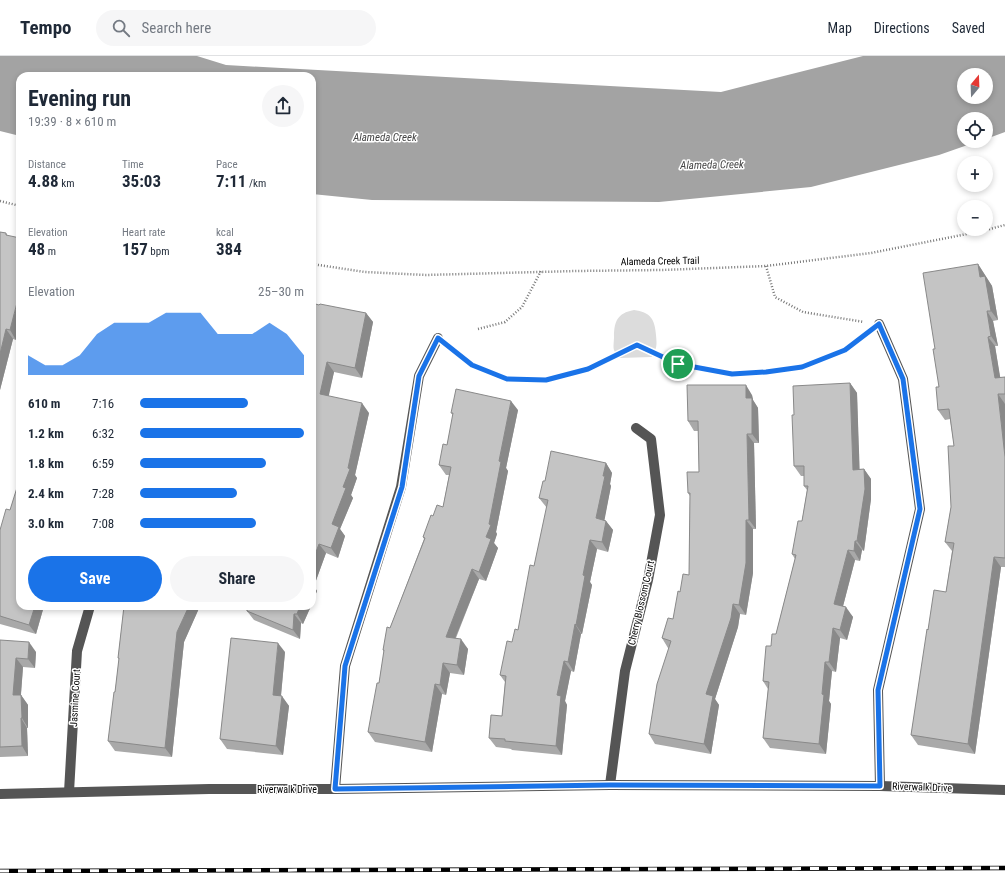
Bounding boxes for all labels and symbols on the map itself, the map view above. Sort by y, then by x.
north arrow [957,68,993,104]
water label: Alameda Creek [352,131,417,144]
water label: Alameda Creek [679,158,744,172]
street label: Alameda Creek Trail [621,255,699,267]
pin [661,347,695,381]
street label: Cherry Blossom Court [626,560,656,646]
street label: Jasmine Court [68,669,82,727]
street label: Riverwalk Drive [892,780,952,794]
street label: Riverwalk Drive [257,784,317,795]

